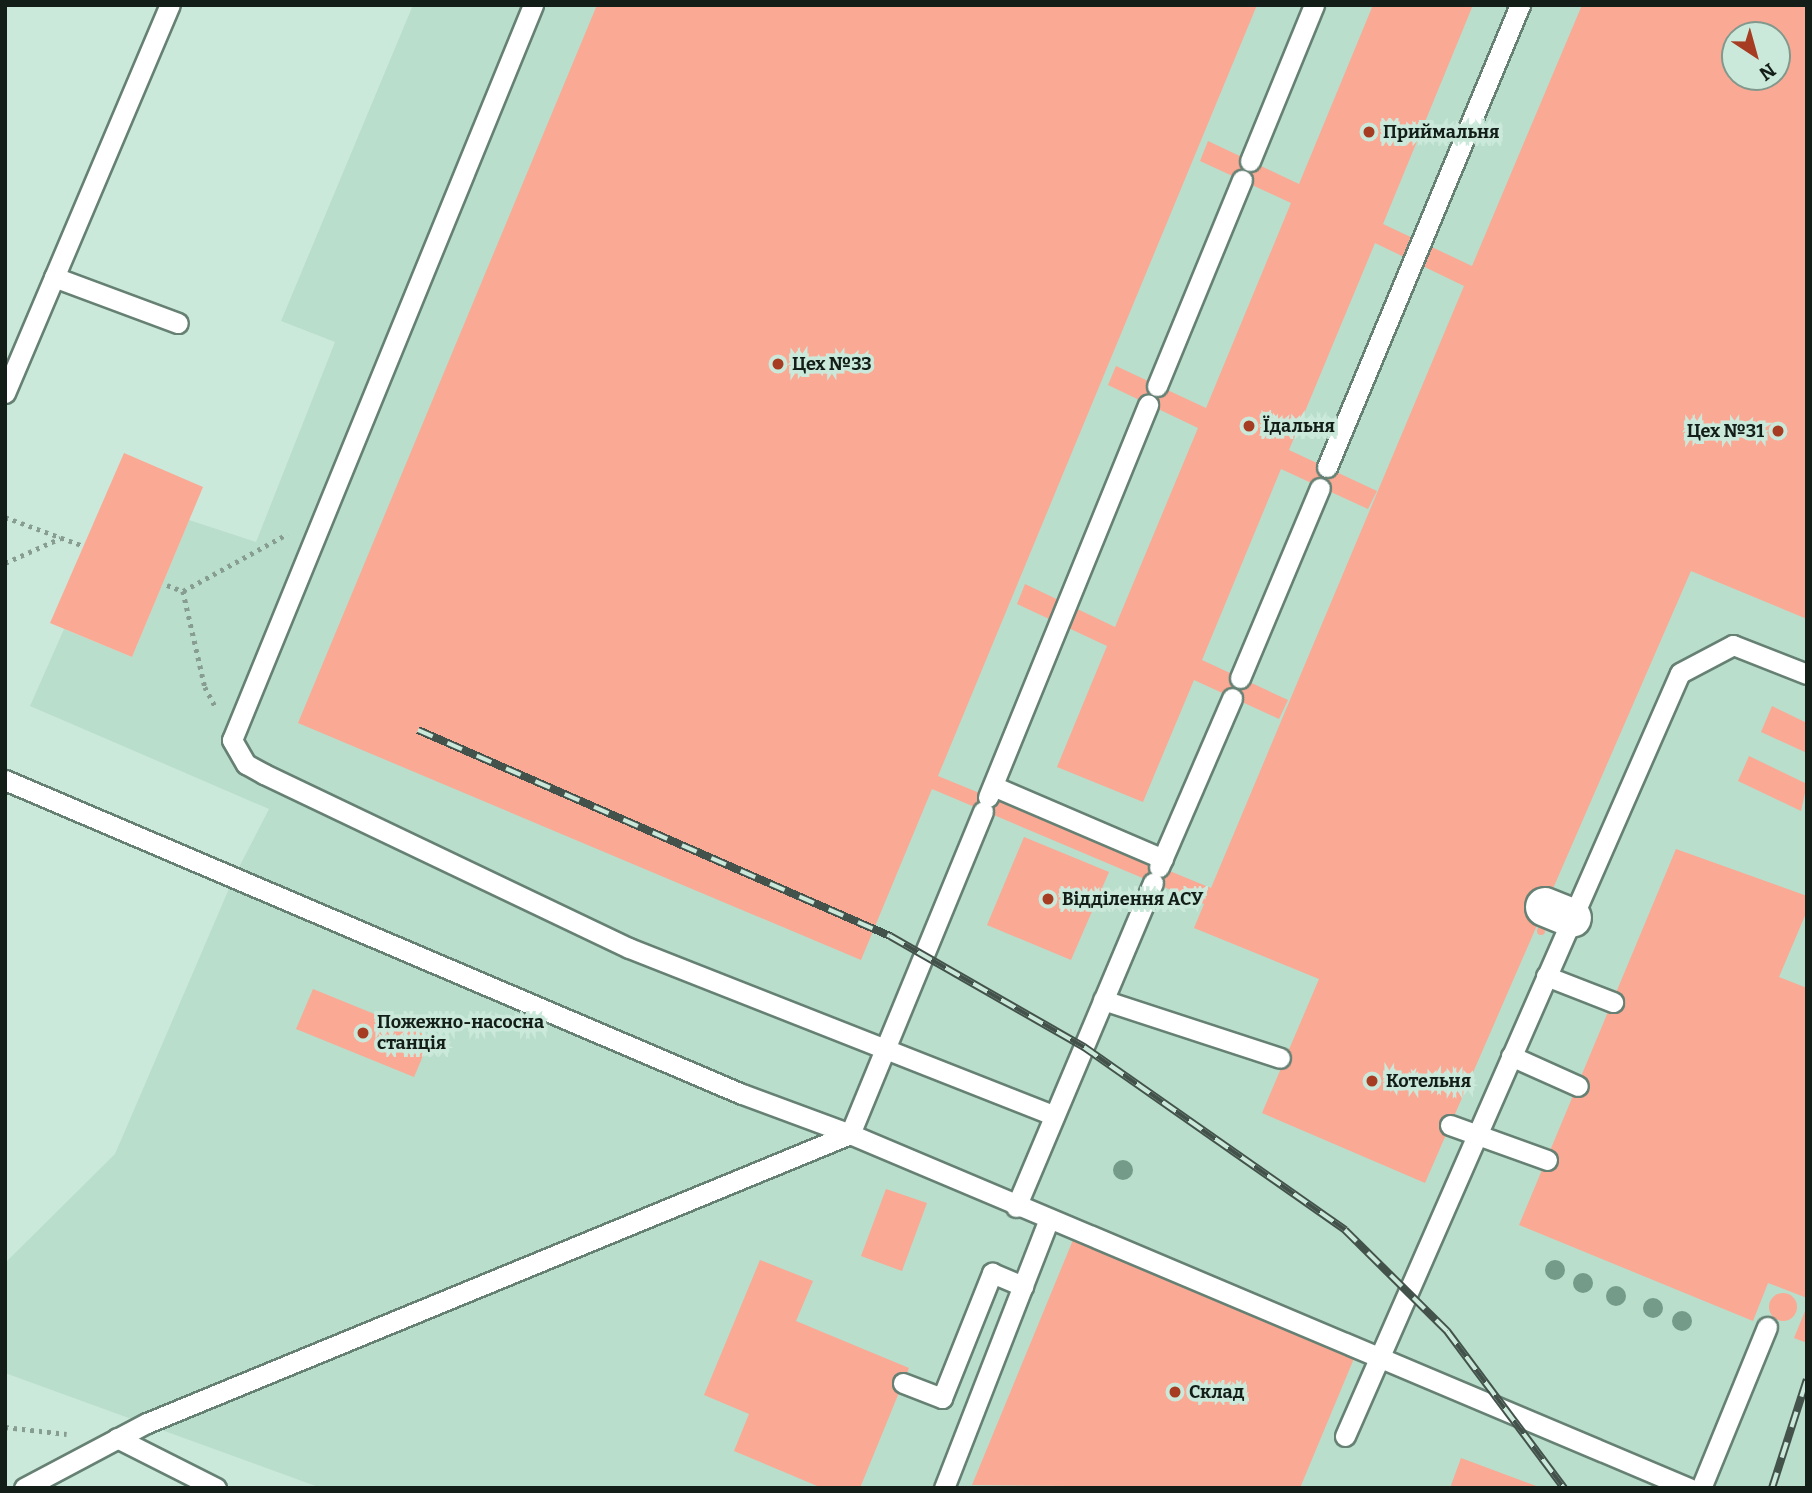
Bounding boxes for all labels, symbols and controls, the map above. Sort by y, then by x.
north arrow [1721,21,1791,91]
text: N [1755,58,1780,85]
place label: Приймальня [1383,121,1499,143]
marker: Приймальня [1361,124,1377,140]
place label: Цех №33 [792,353,872,375]
marker: Цех №33 [770,356,786,372]
place label: Їдальня [1263,415,1335,437]
marker: Їдальня [1241,418,1257,434]
place label: Цех №31 [1687,420,1764,442]
marker: Цех №31 [1770,423,1786,439]
place label: Відділення АСУ [1062,888,1203,910]
marker: Відділення АСУ [1040,891,1056,907]
place label: Пожежно-насосна станція [377,1012,544,1054]
marker: Пожежно-насосна станція [355,1025,371,1041]
place label: Котельня [1386,1070,1471,1092]
marker: Котельня [1364,1073,1380,1089]
place label: Склад [1189,1381,1244,1403]
marker: Склад [1167,1384,1183,1400]

